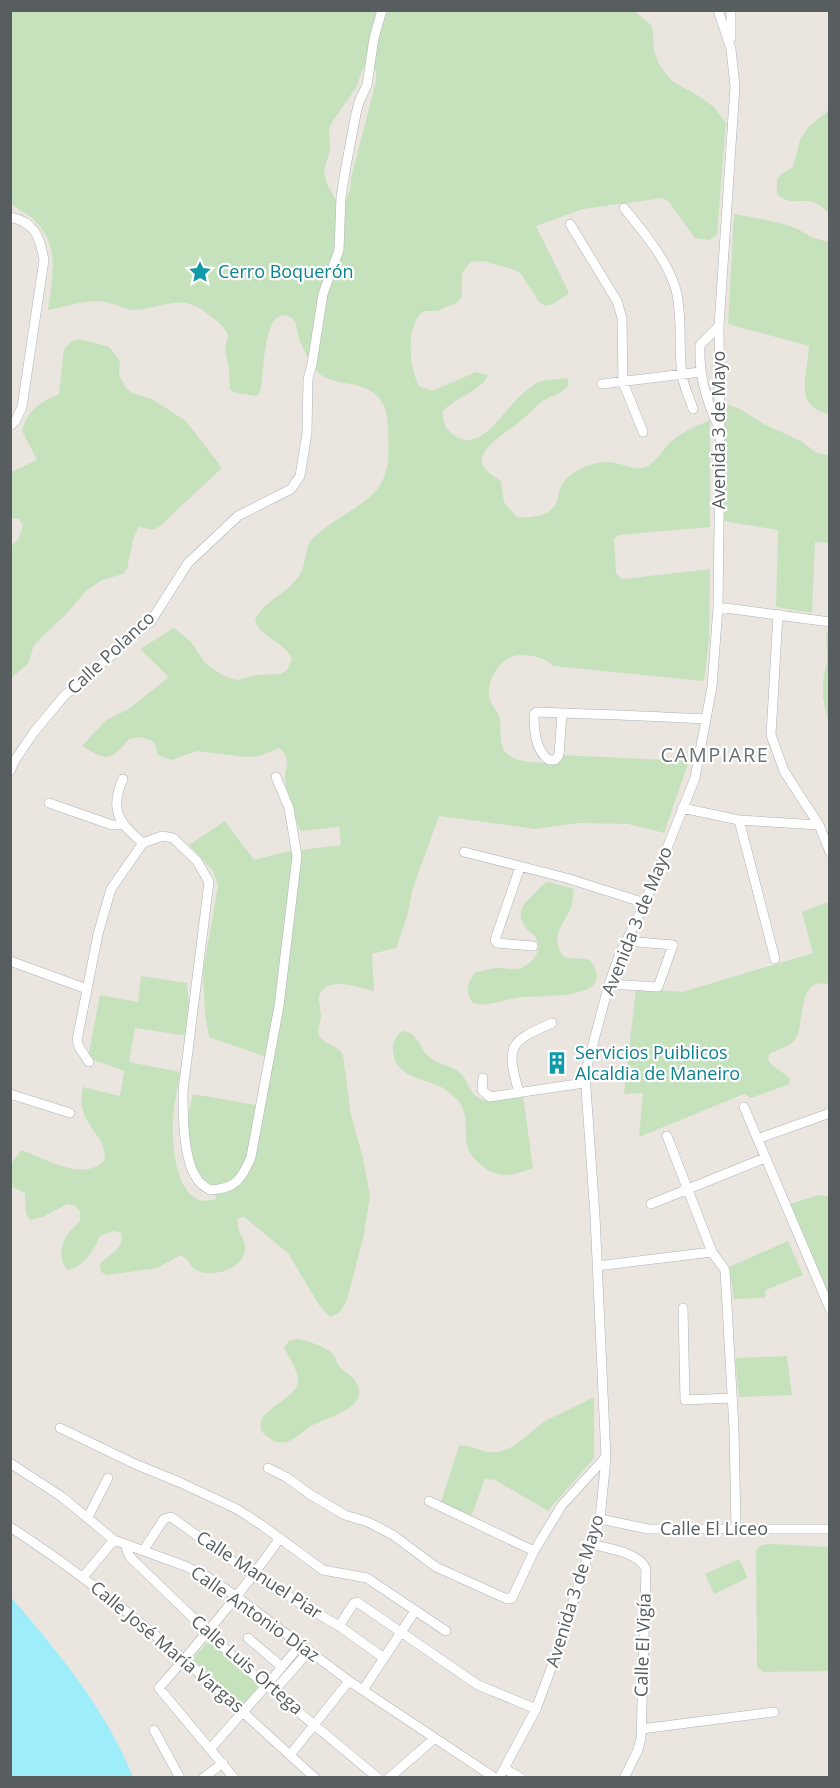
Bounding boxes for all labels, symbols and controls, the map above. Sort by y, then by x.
place icon: Cerro Boquerón [187,259,213,285]
place label: Cerro Boquerón [218,259,354,283]
street label: Avenida 3 de Mayo [706,351,730,509]
street label: Calle Polanco [61,605,159,699]
district label: CAMPIARE [661,741,769,768]
street label: Avenida 3 de Mayo [595,843,677,999]
place label: Servicios Puiblicos Alcaldia de Maneiro [575,1040,740,1085]
building icon: Servicios Puiblicos Alcaldia de Maneiro [544,1050,570,1076]
street label: Avenida 3 de Mayo [539,1511,609,1670]
street label: Calle El Liceo [660,1516,768,1540]
street label: Calle Manuel Piar [192,1524,328,1624]
street label: Calle Antonio Díaz [186,1560,325,1667]
street label: Calle José María Vargas [86,1575,249,1718]
street label: Calle El Vigía [628,1593,656,1697]
street label: Calle Luis Ortega [187,1609,309,1720]

